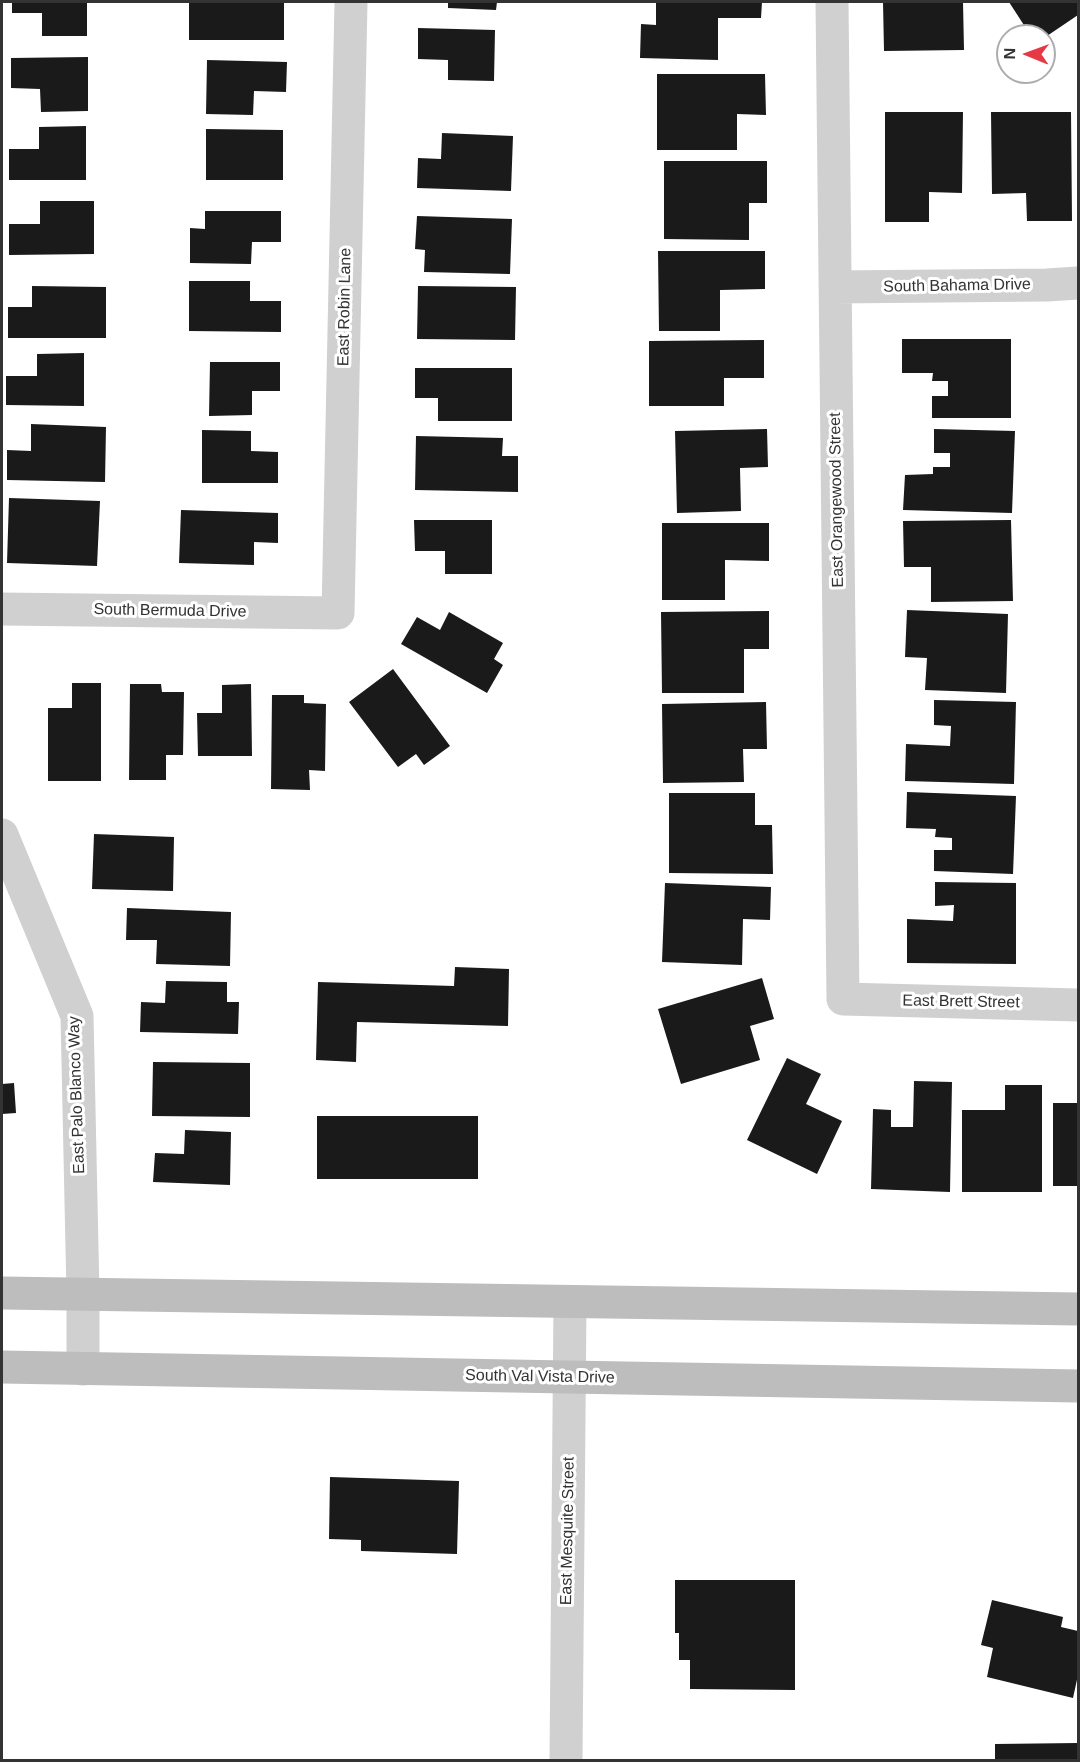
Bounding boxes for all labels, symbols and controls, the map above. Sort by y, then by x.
north arrow [996,24,1056,84]
text: N [1001,48,1018,60]
street label: East Robin Lane [334,248,356,366]
street label: South Bahama Drive [883,275,1031,297]
street label: East Orangewood Street [826,412,848,588]
street label: South Bermuda Drive [93,600,247,622]
street label: East Brett Street [902,991,1020,1013]
street label: East Palo Blanco Way [65,1016,89,1174]
street label: South Val Vista Drive [465,1366,615,1388]
street label: East Mesquite Street [557,1457,579,1605]

